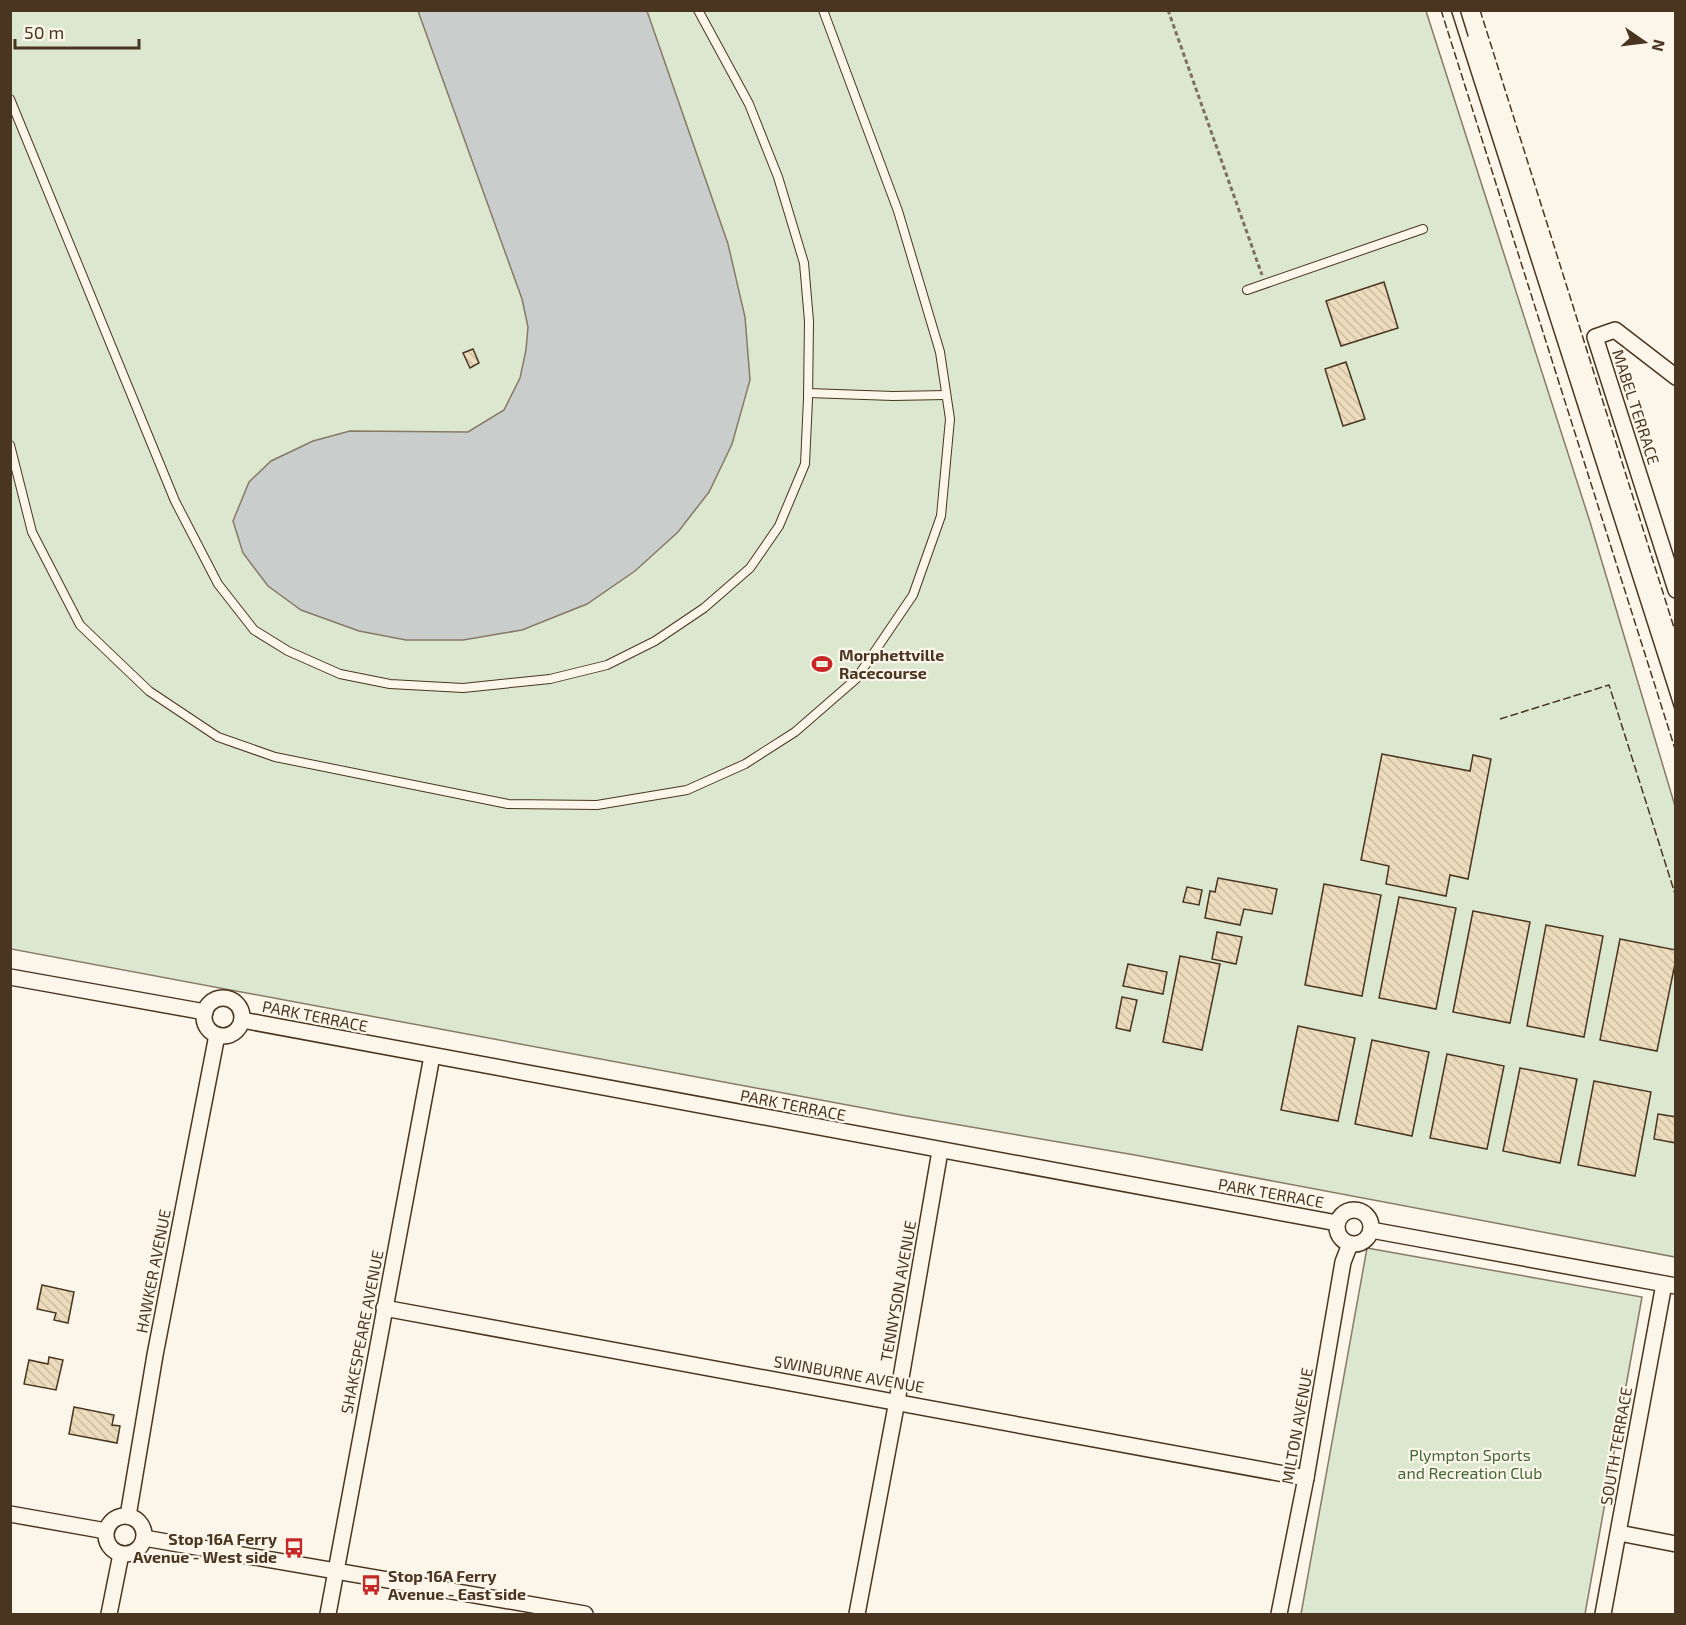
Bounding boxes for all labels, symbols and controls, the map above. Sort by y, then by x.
scale bar [15,12,140,50]
north arrow [1614,12,1674,72]
text: 50 m [24,21,64,43]
text: N [1648,38,1670,54]
street label: MABEL TERRACE [1609,347,1664,467]
place label: Morphettville Racecourse [839,645,944,682]
sports icon: Morphettville Racecourse [810,652,834,676]
street label: PARK TERRACE [261,996,370,1035]
street label: PARK TERRACE [739,1085,848,1124]
street label: PARK TERRACE [1217,1174,1326,1211]
street label: HAWKER AVENUE [131,1207,174,1334]
street label: TENNYSON AVENUE [876,1219,919,1363]
street label: SHAKESPEARE AVENUE [336,1248,387,1415]
street label: SWINBURNE AVENUE [772,1351,926,1396]
street label: MILTON AVENUE [1277,1366,1316,1486]
street label: SOUTH TERRACE [1596,1385,1635,1506]
park label: Plympton Sports and Recreation Club [1398,1445,1542,1482]
place label: Stop 16A Ferry Avenue - West side [133,1529,277,1566]
bus stop icon: Stop 16A Ferry Avenue - West side [282,1536,306,1560]
place label: Stop 16A Ferry Avenue - East side [388,1566,526,1603]
bus stop icon: Stop 16A Ferry Avenue - East side [359,1573,383,1597]

